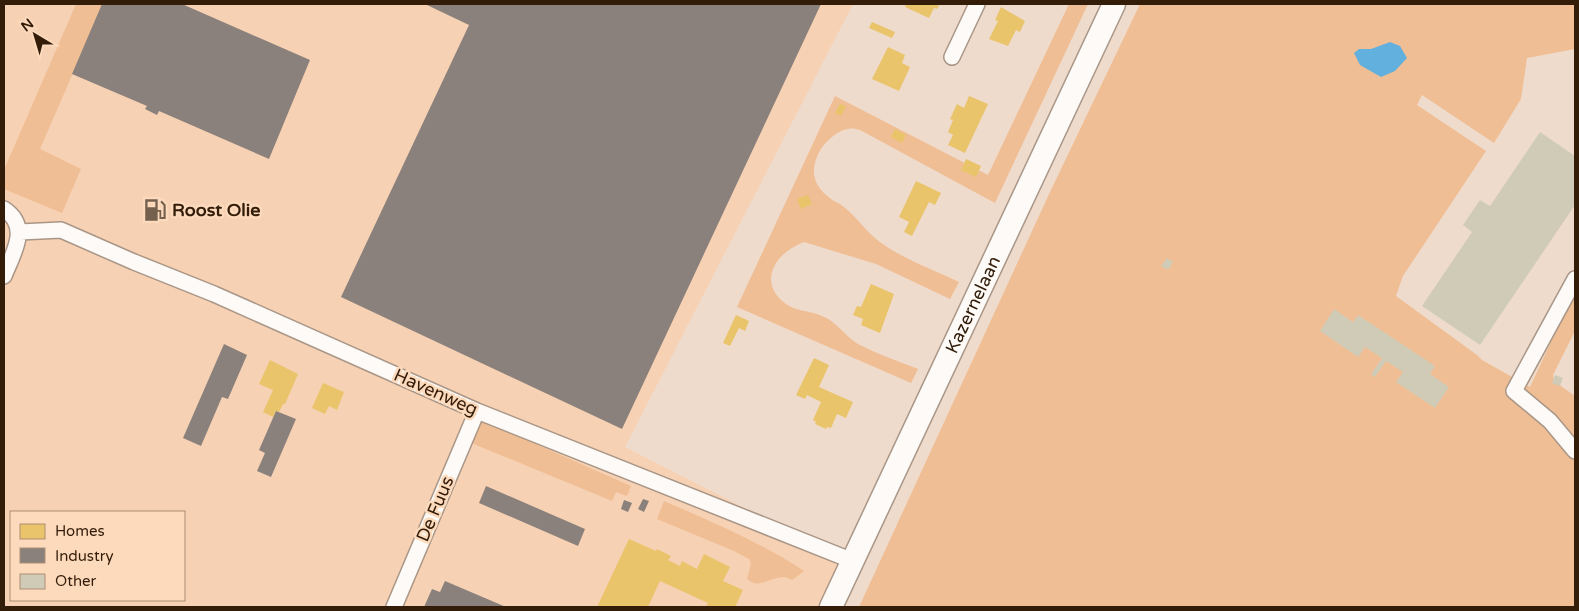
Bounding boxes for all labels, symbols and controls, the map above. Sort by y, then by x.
north arrow [10,10,60,60]
text: N [18,15,37,35]
fuel station icon: Roost Olie [142,197,168,223]
place label: Roost Olie [172,199,260,221]
street label: Kazernelaan [941,252,1005,357]
street label: Havenweg [391,364,481,420]
street label: De Fuus [411,473,459,545]
legend [10,511,185,601]
text: Homes [55,522,105,540]
text: Industry [55,547,114,565]
text: Other [55,572,97,590]

